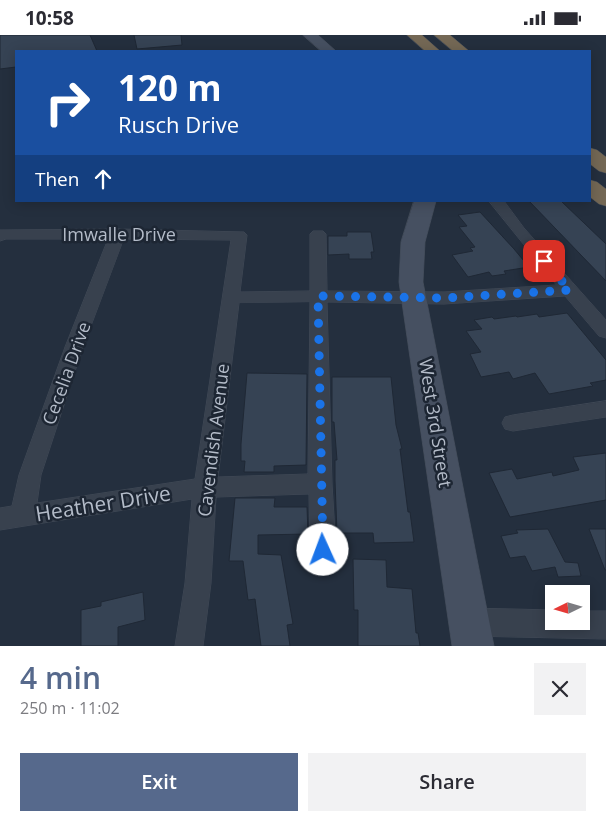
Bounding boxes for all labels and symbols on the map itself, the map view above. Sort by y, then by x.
street label: Imwalle Drive [62,222,176,246]
pin [523,240,565,282]
street label: Cecelia Drive [36,318,96,428]
street label: West 3rd Street [414,357,458,489]
street label: Cavendish Avenue [192,362,234,518]
street label: Heather Drive [33,478,173,528]
position arrow [296,523,348,575]
north arrow [545,585,590,630]

